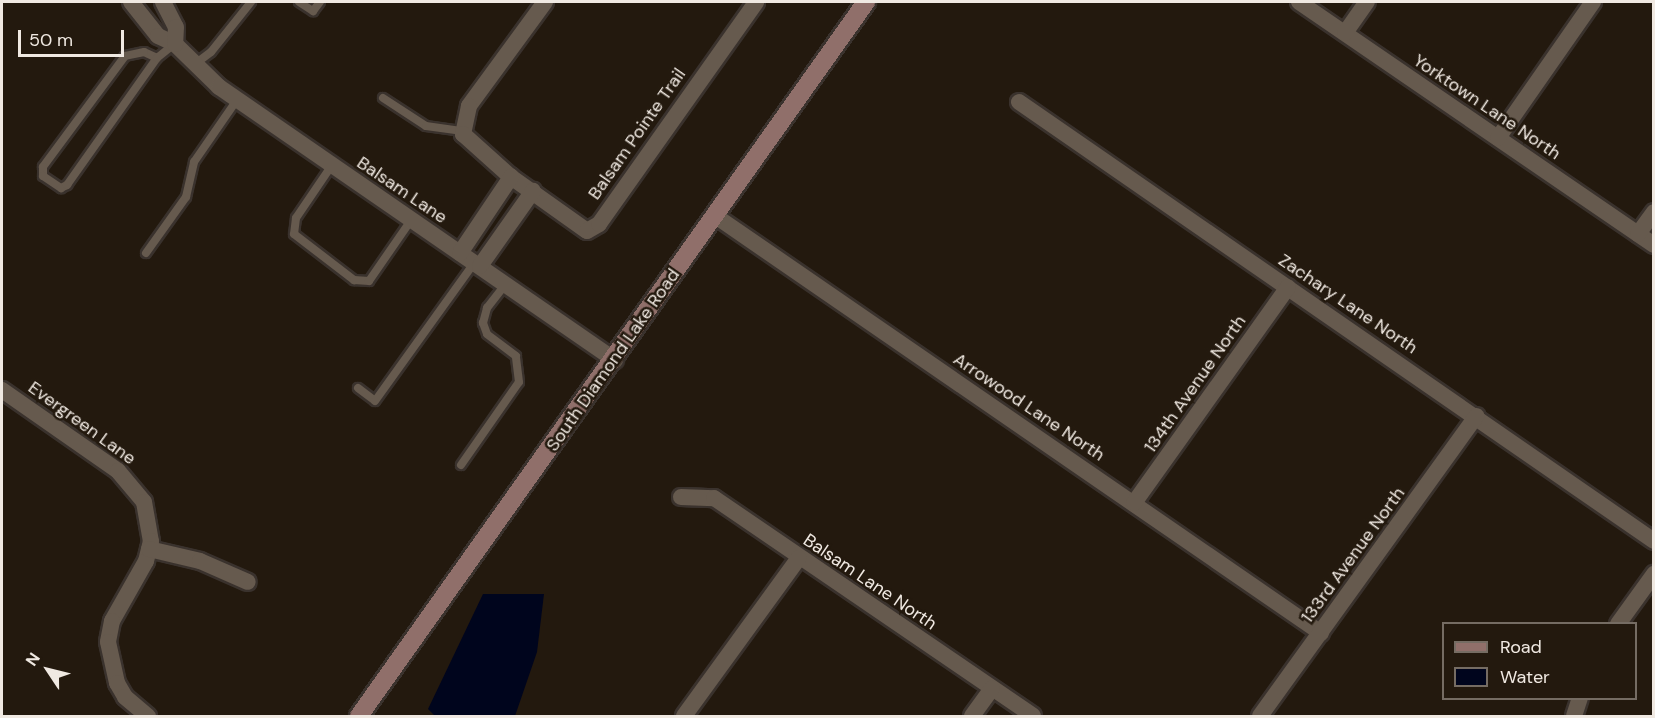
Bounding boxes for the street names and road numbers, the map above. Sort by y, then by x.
street label: Yorktown Lane North [1409,50,1565,164]
street label: Balsam Pointe Trail [584,64,690,204]
street label: Balsam Lane [353,152,451,228]
street label: Zachary Lane North [1274,249,1422,359]
street label: South Diamond Lake Road [542,265,684,455]
street label: 134th Avenue North [1140,311,1250,457]
street label: Arrowood Lane North [949,348,1109,466]
street label: Evergreen Lane [24,377,140,469]
street label: 133rd Avenue North [1297,483,1409,627]
street label: Balsam Lane North [799,529,941,635]

